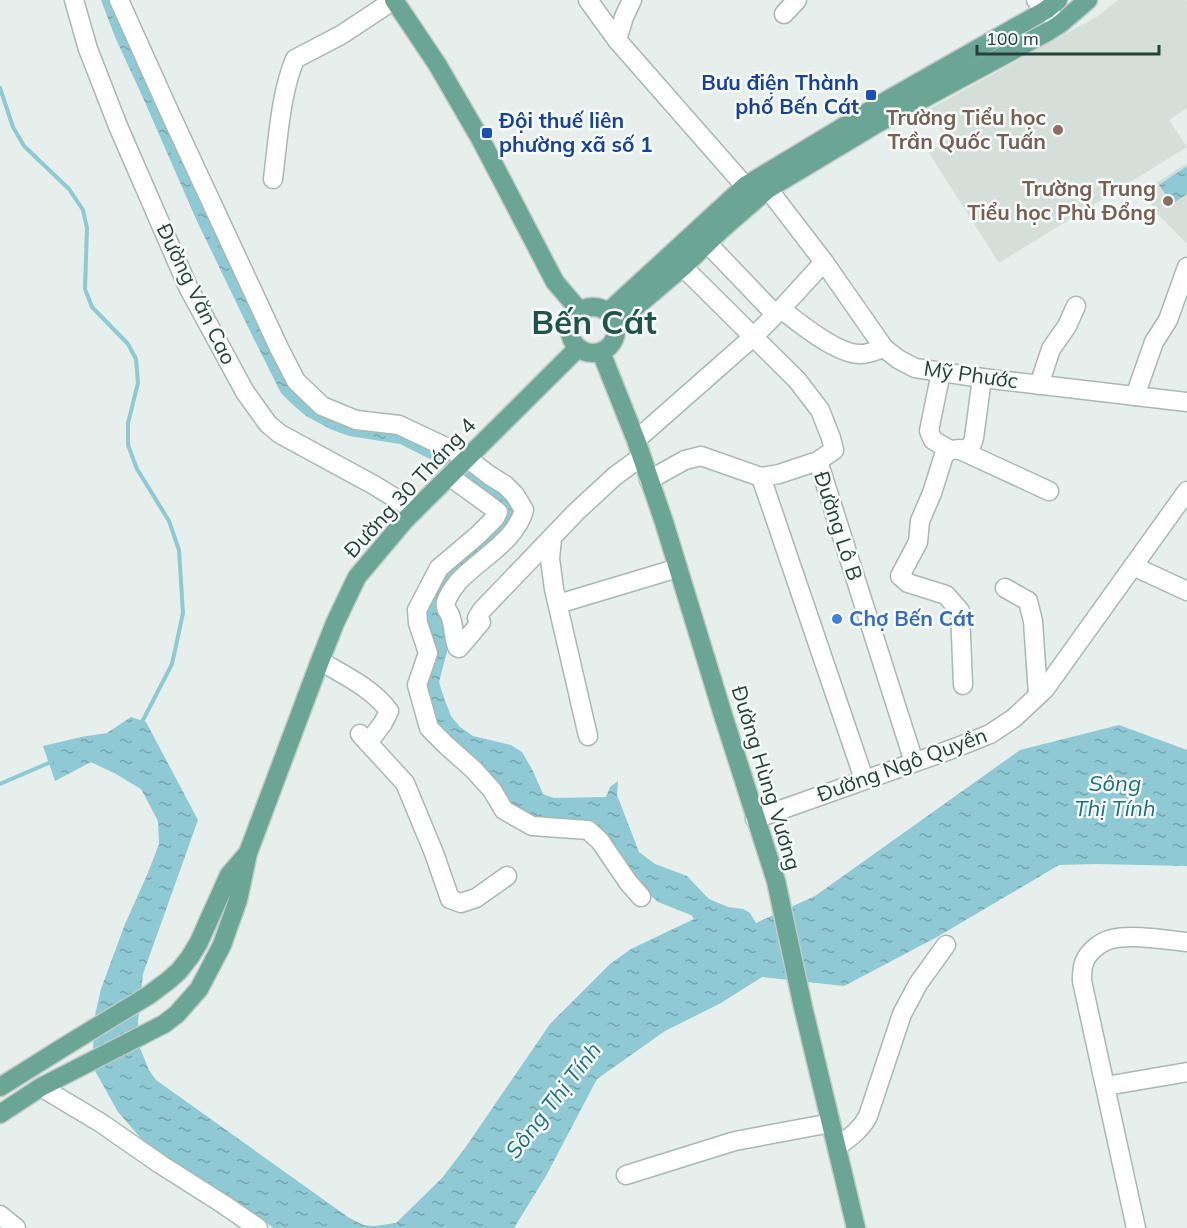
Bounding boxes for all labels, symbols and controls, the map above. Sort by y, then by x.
scale bar [977,18,1158,56]
text: 100 m [986,27,1039,50]
place label: Bưu điện Thành phố Bến Cát [701,69,859,119]
marker: Bưu điện Thành phố Bến Cát [864,88,878,102]
place label: Trường Tiểu học Trần Quốc Tuấn [886,104,1046,154]
place label: Đội thuế liên phường xã số 1 [498,107,653,157]
marker: Trường Tiểu học Trần Quốc Tuấn [1051,123,1065,137]
marker: Đội thuế liên phường xã số 1 [480,126,494,140]
place label: Trường Trung Tiểu học Phù Đổng [967,175,1156,225]
marker: Trường Trung Tiểu học Phù Đổng [1161,194,1175,208]
street label: Đường Văn Cao [151,219,242,368]
district label: Bến Cát [531,301,657,342]
street label: Mỹ Phước [922,355,1020,394]
street label: Đường 30 Tháng 4 [338,412,481,563]
street label: Đường Lô B [809,468,869,584]
place label: Chợ Bến Cát [849,605,974,631]
marker: Chợ Bến Cát [830,612,844,626]
street label: Đường Hùng Vương [727,682,807,873]
street label: Đường Ngô Quyền [813,721,990,807]
water label: Sông Thị Tính [1074,769,1156,822]
water label: Sông Thị Tính [499,1036,607,1164]

